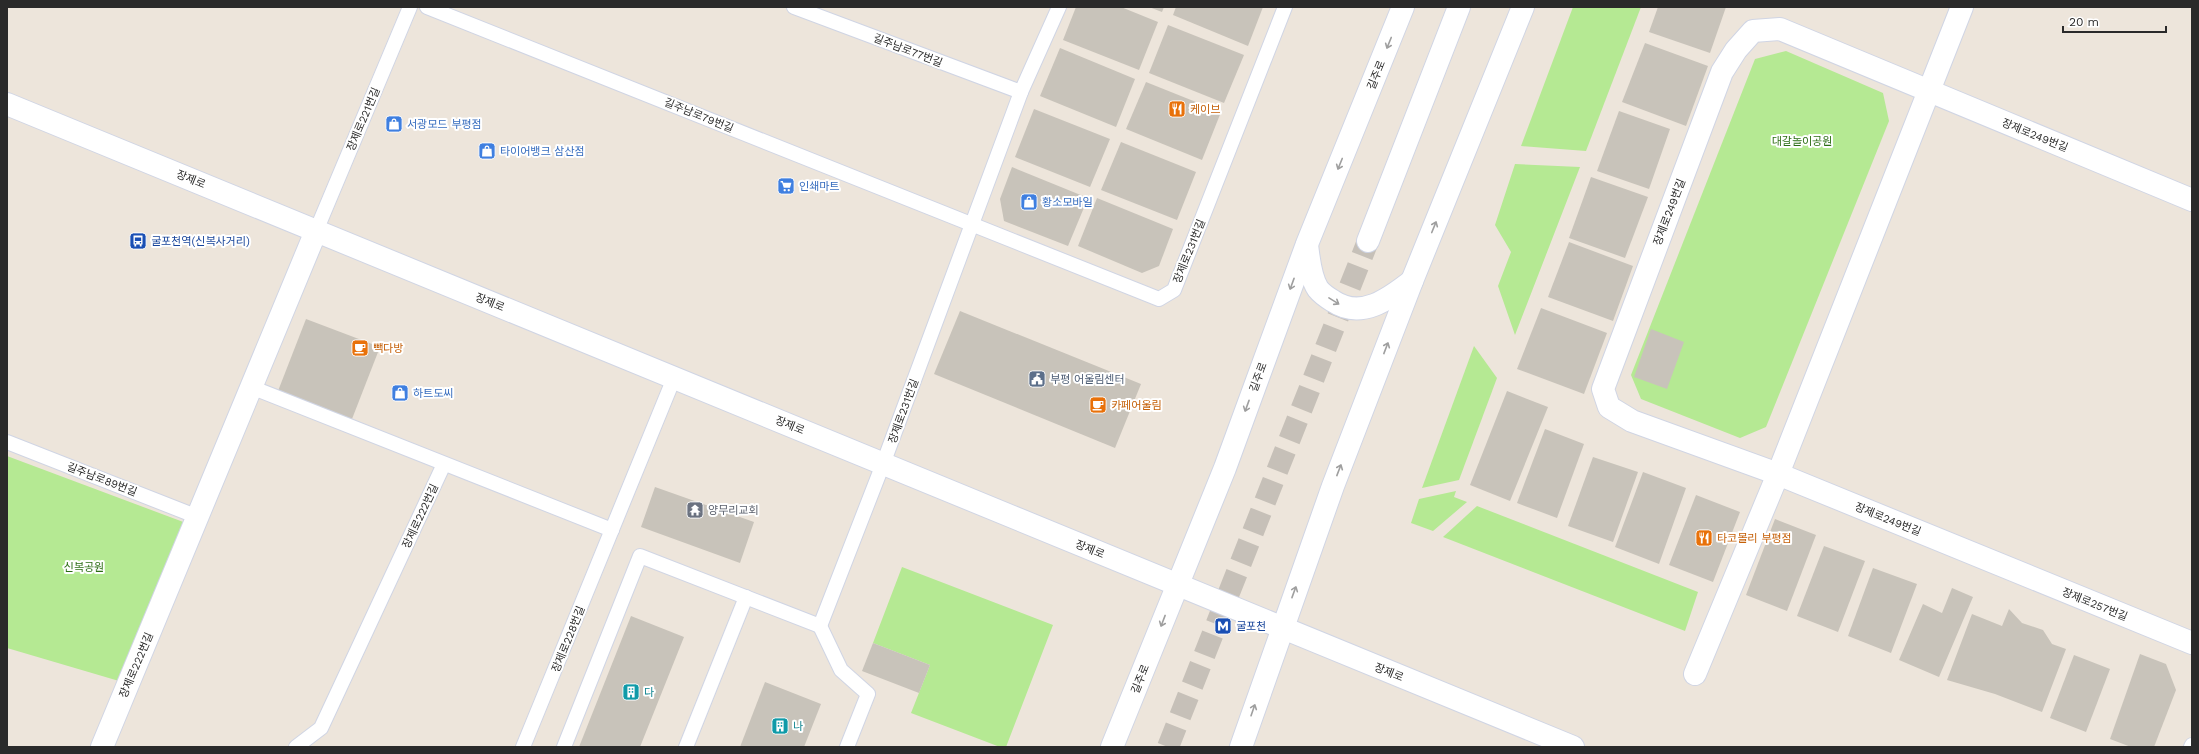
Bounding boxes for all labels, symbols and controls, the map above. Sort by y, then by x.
scale bar [2063,8,2166,34]
text: 20 m [2069,15,2099,29]
street label: 길주남로77번길 [871,31,944,70]
one-way arrow [1384,37,1392,49]
street label: 길주로 [1365,59,1388,92]
street label: 장제로221번길 [344,85,383,153]
street label: 길주남로79번길 [662,96,735,135]
restaurant icon: 케이브 [1167,99,1187,119]
place label: 케이브 [1190,103,1220,116]
shop icon: 서광모드 부평점 [384,114,404,134]
street label: 장제로249번길 [2000,116,2070,155]
place label: 서광모드 부평점 [407,118,482,131]
park label: 대갈놀이공원 [1772,135,1832,148]
shop icon: 타이어뱅크 삼산점 [477,141,497,161]
place label: 타이어뱅크 삼산점 [500,145,585,158]
one-way arrow [1335,157,1343,169]
street label: 장제로 [174,168,207,191]
supermarket icon: 인쇄마트 [776,176,796,196]
street label: 장제로249번길 [1651,177,1688,247]
place label: 인쇄마트 [799,180,839,193]
shop icon: 황소모바일 [1019,192,1039,212]
place label: 황소모바일 [1042,196,1093,209]
street label: 장제로231번길 [1171,217,1208,285]
one-way arrow [1430,222,1438,234]
bus stop icon: 굴포천역(신복사거리) [128,231,148,251]
place label: 굴포천역(신복사거리) [151,235,250,248]
one-way arrow [1288,278,1295,291]
street label: 장제로 [473,291,506,314]
one-way arrow [1328,297,1339,305]
cafe icon: 빽다방 [350,338,370,358]
place label: 빽다방 [373,342,403,355]
one-way arrow [1382,343,1390,355]
street label: 길주로 [1247,361,1270,394]
public building icon: 부평 어울림센터 [1027,369,1047,389]
place label: 부평 어울림센터 [1050,373,1125,386]
street label: 장제로231번길 [886,377,921,445]
shop icon: 하트도씨 [390,383,410,403]
place label: 하트도씨 [413,387,453,400]
cafe icon: 카페어울림 [1088,395,1108,415]
place label: 카페어울림 [1111,399,1162,412]
one-way arrow [1243,400,1251,412]
street label: 장제로 [773,414,806,437]
street label: 길주남로89번길 [65,460,139,499]
one-way arrow [1335,464,1343,476]
street label: 장제로222번길 [400,482,441,551]
temple icon: 양무리교회 [685,500,705,520]
street label: 장제로249번길 [1853,500,1923,539]
place label: 양무리교회 [708,504,759,517]
restaurant icon: 타코몰리 부평점 [1694,528,1714,548]
place label: 타코몰리 부평점 [1717,532,1792,545]
street label: 장제로 [1073,538,1106,561]
park label: 신복공원 [64,561,104,574]
street label: 장제로257번길 [2060,585,2130,624]
one-way arrow [1291,586,1299,598]
street label: 장제로228번길 [549,604,588,674]
one-way arrow [1158,614,1166,626]
metro station icon: 굴포천 [1213,616,1233,636]
place label: 굴포천 [1236,620,1266,633]
street label: 장제로222번길 [117,631,156,700]
street label: 장제로 [1372,661,1405,684]
street label: 길주로 [1129,663,1152,696]
building icon: 다 [621,682,641,702]
place label: 다 [644,686,654,699]
one-way arrow [1250,705,1258,717]
building icon: 나 [770,716,790,736]
place label: 나 [793,720,803,733]

